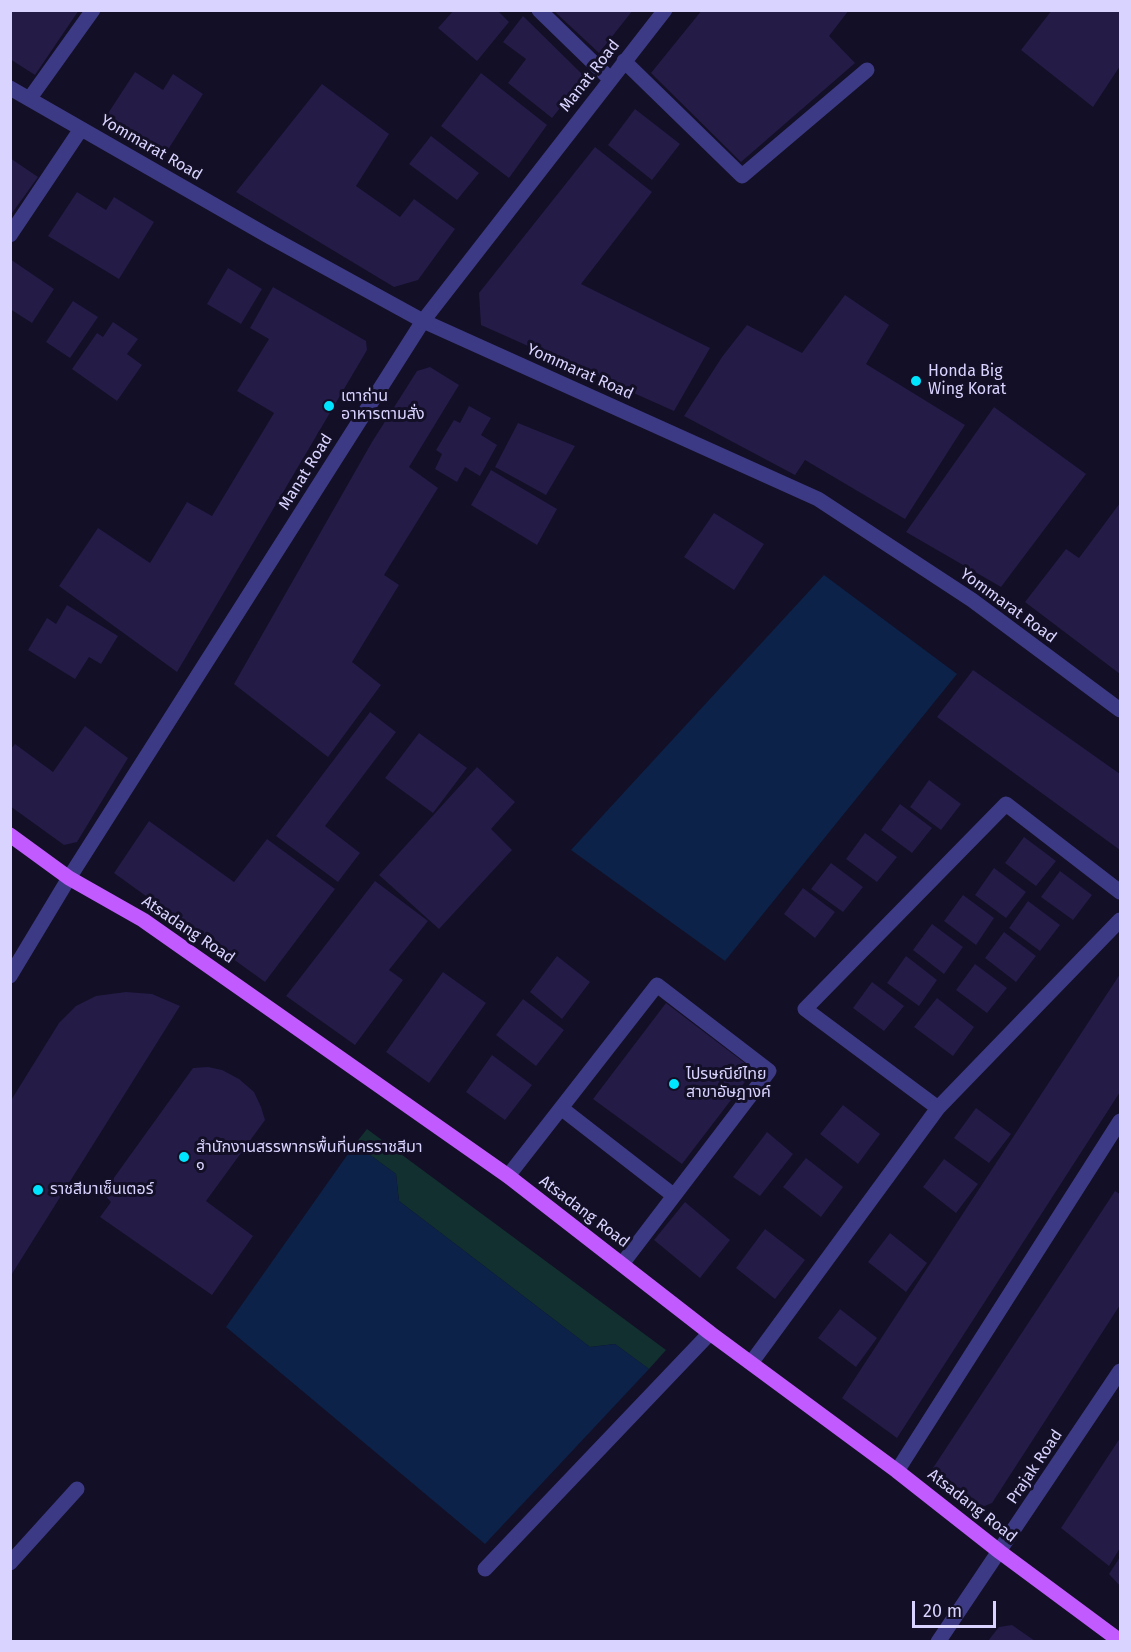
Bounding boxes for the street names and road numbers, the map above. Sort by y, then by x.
street label: Manat Road [556,36,624,116]
street label: Yommarat Road [97,111,205,185]
street label: Yommarat Road [524,340,636,404]
street label: Manat Road [275,430,337,514]
street label: Yommarat Road [956,565,1060,647]
street label: Atsadang Road [138,892,238,968]
street label: Atsadang Road [535,1172,633,1252]
street label: Prajak Road [1003,1426,1067,1508]
street label: Atsadang Road [924,1465,1020,1547]

